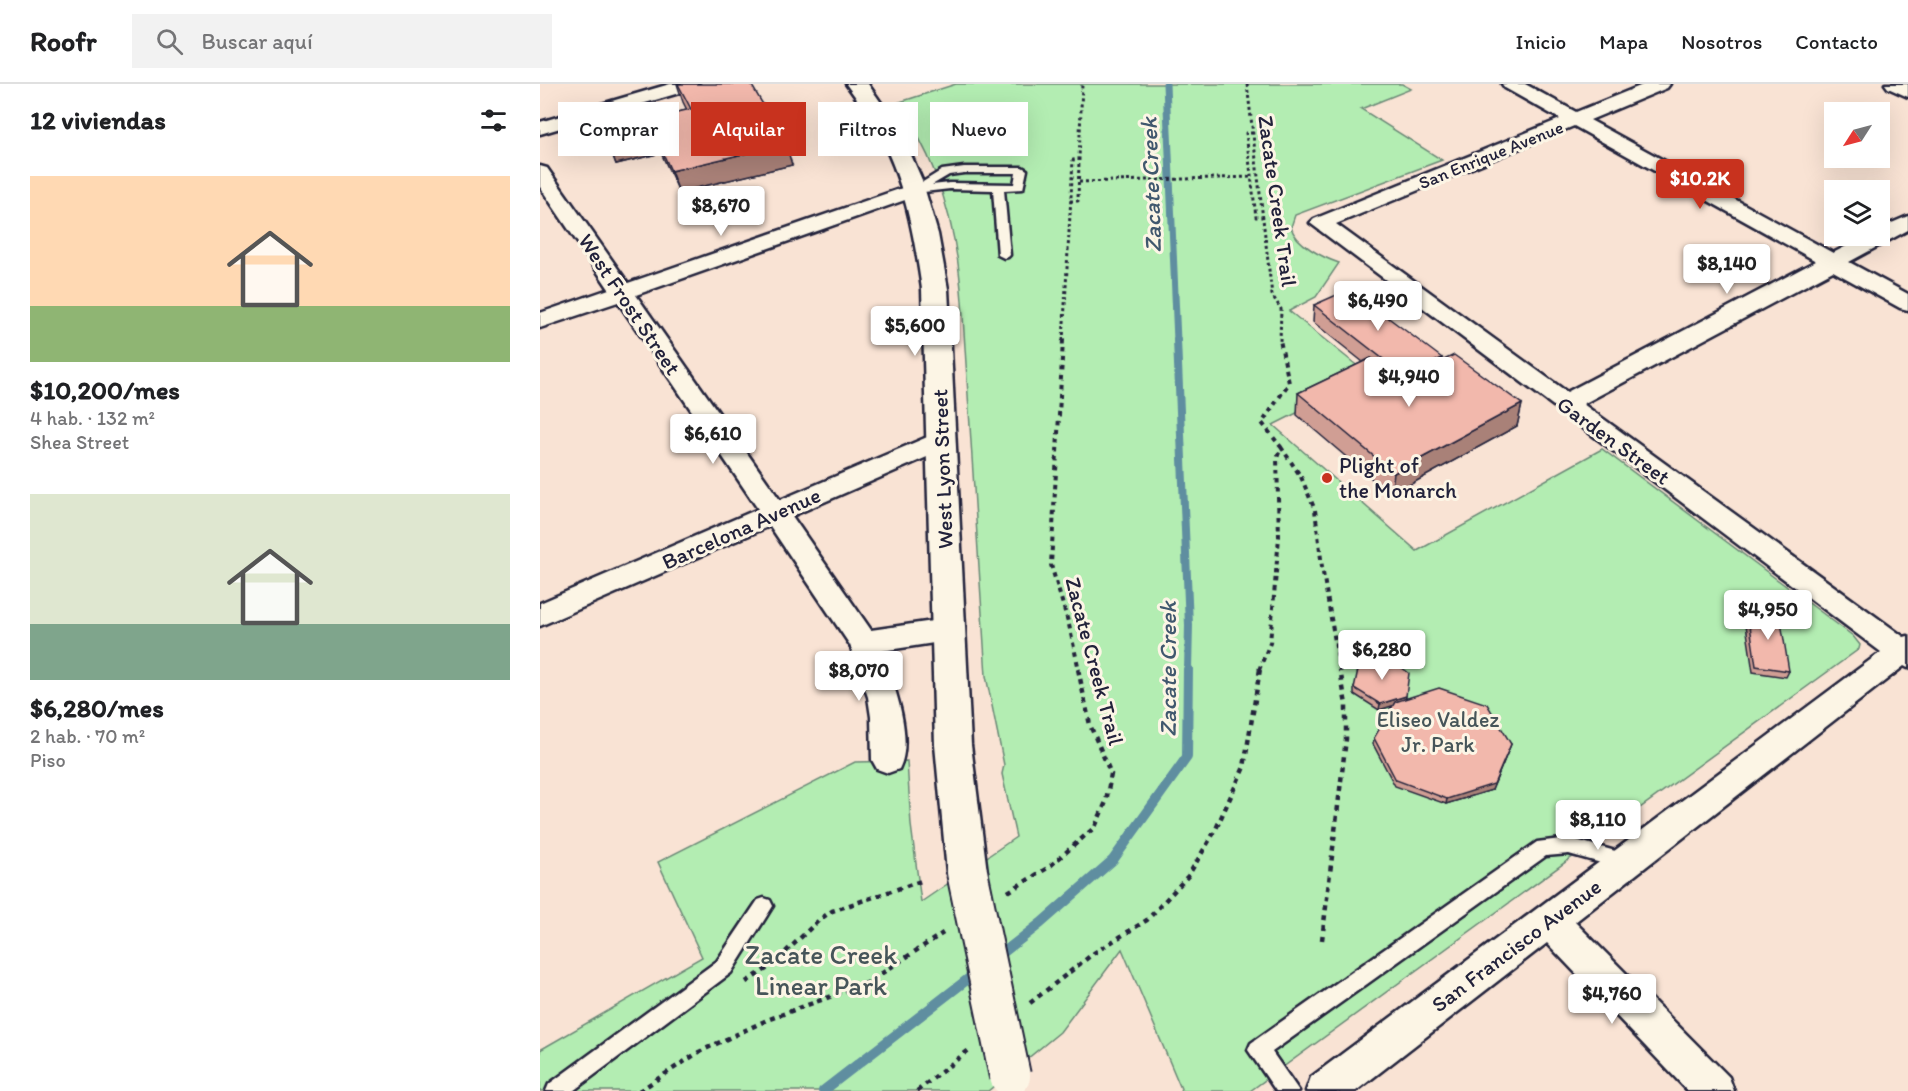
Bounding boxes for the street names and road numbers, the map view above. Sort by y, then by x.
street label: Zacate Creek Trail [1252,114,1303,289]
street label: San Enrique Avenue [1415,116,1567,194]
street label: West Frost Street [572,229,687,380]
street label: West Lyon Street [926,388,959,550]
street label: Garden Street [1552,390,1676,491]
street label: Barcelona Avenue [658,481,825,576]
street label: Zacate Creek Trail [1059,574,1130,748]
street label: San Francisco Avenue [1426,873,1606,1018]

